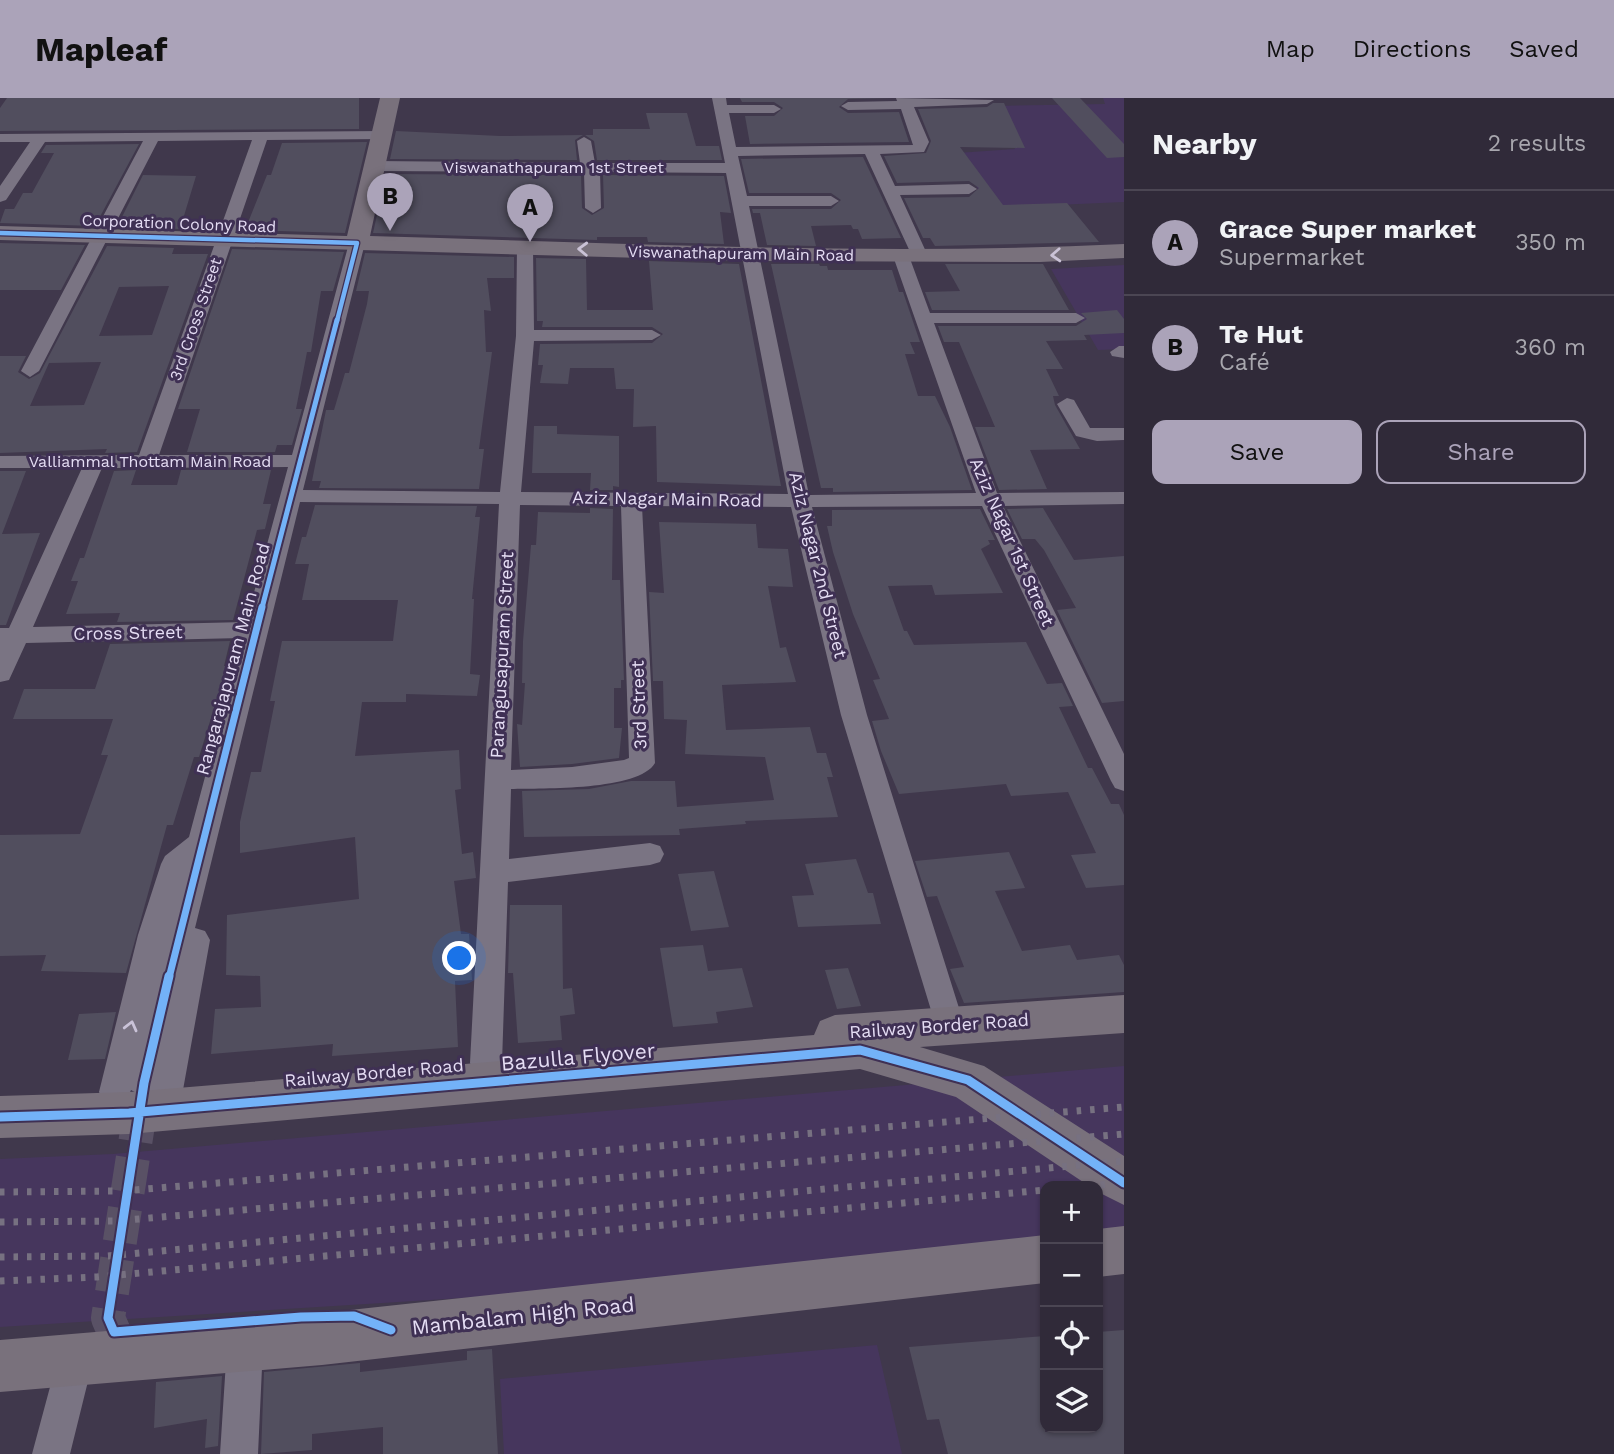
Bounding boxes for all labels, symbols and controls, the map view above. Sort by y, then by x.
text: Mapleaf [35,30,167,69]
text: Map [1266,35,1315,63]
text: Directions [1353,35,1471,63]
text: Saved [1509,35,1579,63]
text: Nearby [1152,126,1257,161]
text: 2 results [1488,130,1586,157]
street label: Viswanathapuram 1st Street [444,158,664,177]
pin: B [367,173,413,231]
pin: A [507,184,553,242]
street label: Corporation Colony Road [81,211,277,236]
text: Grace Super market [1219,214,1476,244]
text: A [1167,229,1183,256]
text: 350 m [1515,229,1586,256]
one-way arrow [578,241,588,257]
street label: Viswanathapuram Main Road [628,242,854,265]
text: Supermarket [1219,244,1364,271]
one-way arrow [1050,247,1061,262]
street label: 3rd Cross Street [166,255,225,383]
text: Te Hut [1219,319,1303,349]
text: B [1167,334,1183,361]
text: 360 m [1515,334,1586,361]
text: Café [1219,349,1270,376]
button: Save [1152,420,1362,484]
button: Share [1376,420,1586,484]
street label: Valliammal Thottam Main Road [29,452,271,471]
street label: Aziz Nagar 1st Street [966,454,1059,630]
street label: Aziz Nagar 2nd Street [785,469,852,661]
street label: Aziz Nagar Main Road [572,486,762,511]
street label: Rangarajapuram Main Road [191,540,274,777]
street label: Parangusapuram Street [486,551,517,759]
street label: Cross Street [73,621,183,644]
street label: 3rd Street [626,660,651,750]
your location [442,941,476,975]
street label: Railway Border Road [848,1009,1029,1042]
one-way arrow [123,1020,137,1032]
street label: Bazulla Flyover [500,1037,657,1076]
street label: Railway Border Road [283,1054,464,1091]
map controls [1040,1181,1103,1433]
button: + [1040,1181,1103,1244]
button: − [1040,1244,1103,1307]
street label: Mambalam High Road [410,1291,636,1340]
button: locate [1040,1307,1103,1370]
button: layers [1040,1370,1103,1433]

